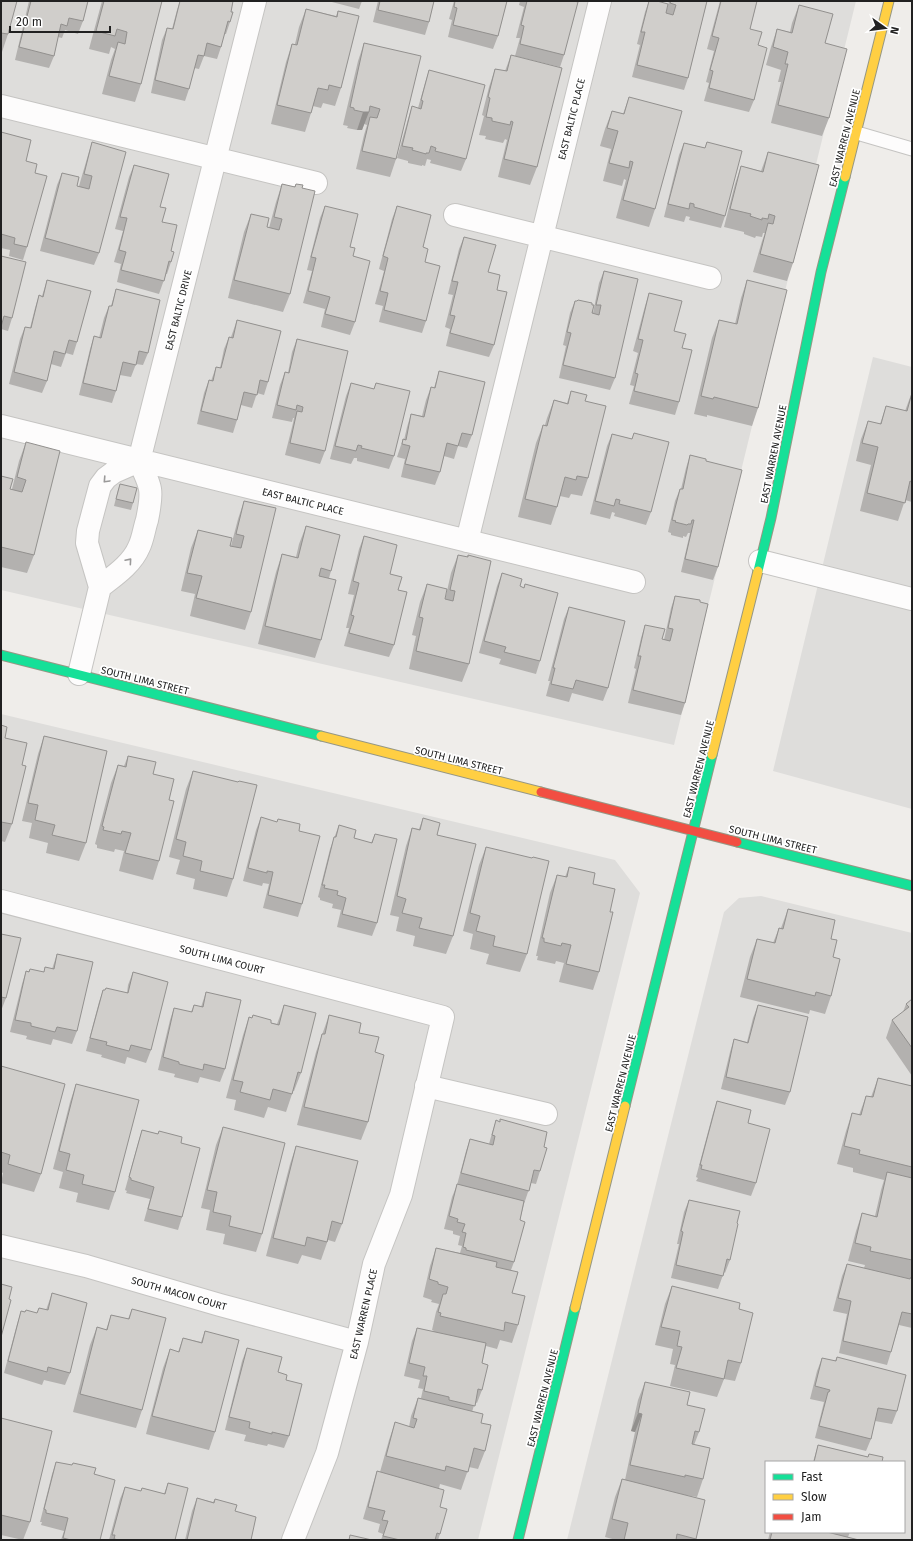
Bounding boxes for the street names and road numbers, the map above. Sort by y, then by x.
street label: EAST BALTIC PLACE [556,77,588,161]
street label: EAST WARREN AVENUE [827,88,863,188]
street label: EAST BALTIC DRIVE [163,269,195,352]
street label: EAST WARREN AVENUE [759,404,789,505]
street label: EAST BALTIC PLACE [261,486,345,518]
street label: SOUTH LIMA STREET [100,664,191,698]
street label: EAST WARREN AVENUE [681,719,717,819]
street label: SOUTH LIMA STREET [414,744,505,778]
street label: SOUTH LIMA STREET [728,823,819,857]
street label: SOUTH LIMA COURT [178,943,266,977]
street label: EAST WARREN AVENUE [603,1033,639,1133]
street label: EAST WARREN PLACE [348,1268,380,1361]
street label: SOUTH MACON COURT [130,1275,229,1314]
street label: EAST WARREN AVENUE [525,1348,561,1448]

